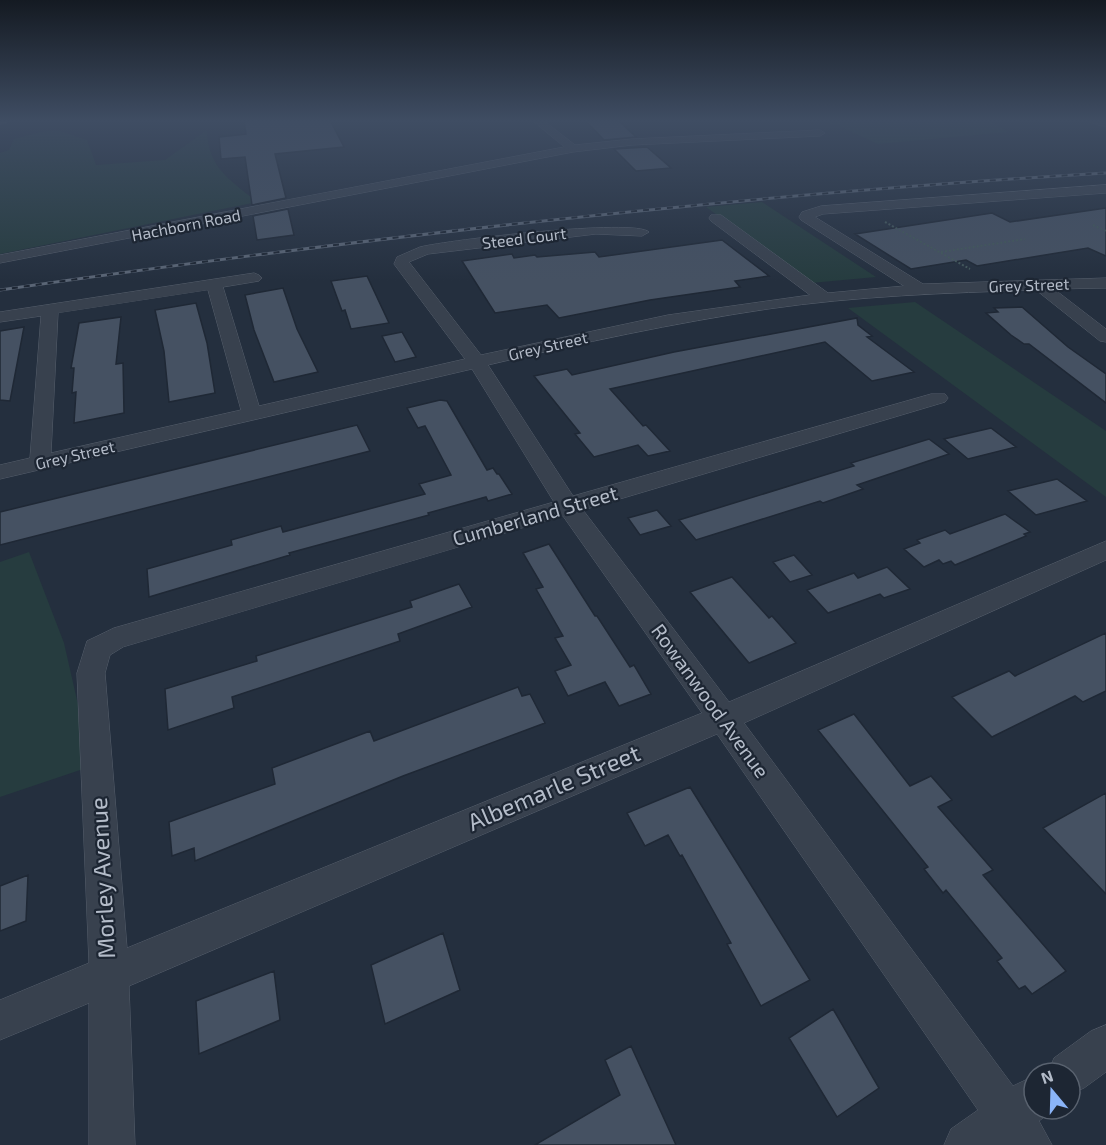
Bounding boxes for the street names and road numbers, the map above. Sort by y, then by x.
street label: Hachborn Road [130,205,242,244]
street label: Steed Court [481,223,567,252]
street label: Grey Street [988,274,1070,295]
street label: Grey Street [506,327,589,364]
street label: Grey Street [33,436,116,473]
street label: Cumberland Street [449,480,620,550]
street label: Rowanwood Avenue [647,619,775,782]
street label: Albemarle Street [463,737,644,836]
street label: Morley Avenue [83,797,120,960]

